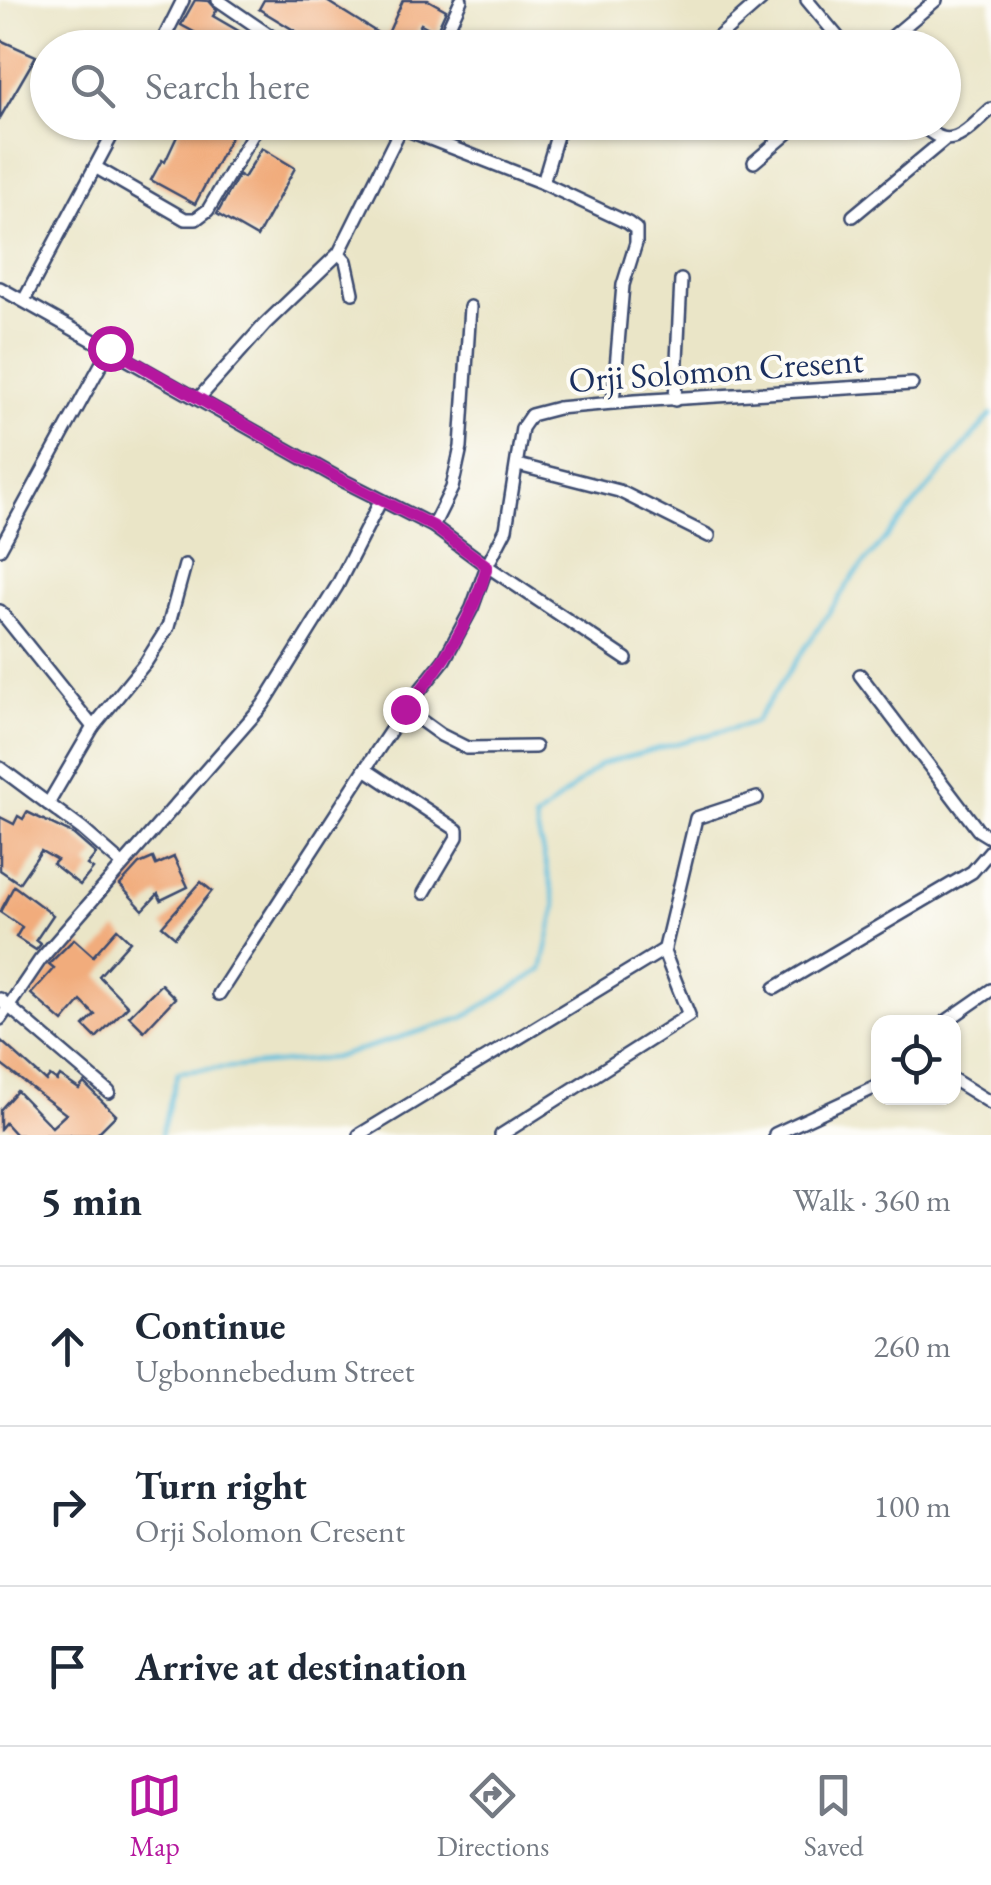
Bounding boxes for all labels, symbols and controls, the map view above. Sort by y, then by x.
search box [30,30,961,140]
icon: search [65,58,120,113]
text: Search here [145,61,310,110]
route start [88,326,134,372]
street label: Orji Solomon Cresent [567,337,865,402]
route end [383,687,429,733]
map controls [871,1015,961,1105]
button: locate [871,1015,961,1105]
text: 5 min [40,1173,142,1228]
text: Walk · 360 m [793,1179,951,1221]
text: Continue [135,1301,286,1350]
icon: ahead [40,1319,95,1374]
text: 260 m [874,1325,951,1367]
text: Ugbonnebedum Street [135,1350,414,1392]
text: Turn right [135,1461,307,1510]
icon: right [40,1479,95,1534]
text: 100 m [874,1485,951,1527]
text: Orji Solomon Cresent [135,1510,405,1552]
icon: arrive [40,1639,95,1694]
text: Arrive at destination [135,1642,467,1691]
tab: Map [127,1768,182,1864]
tab: Directions [437,1768,549,1864]
tab: Saved [804,1768,864,1864]

